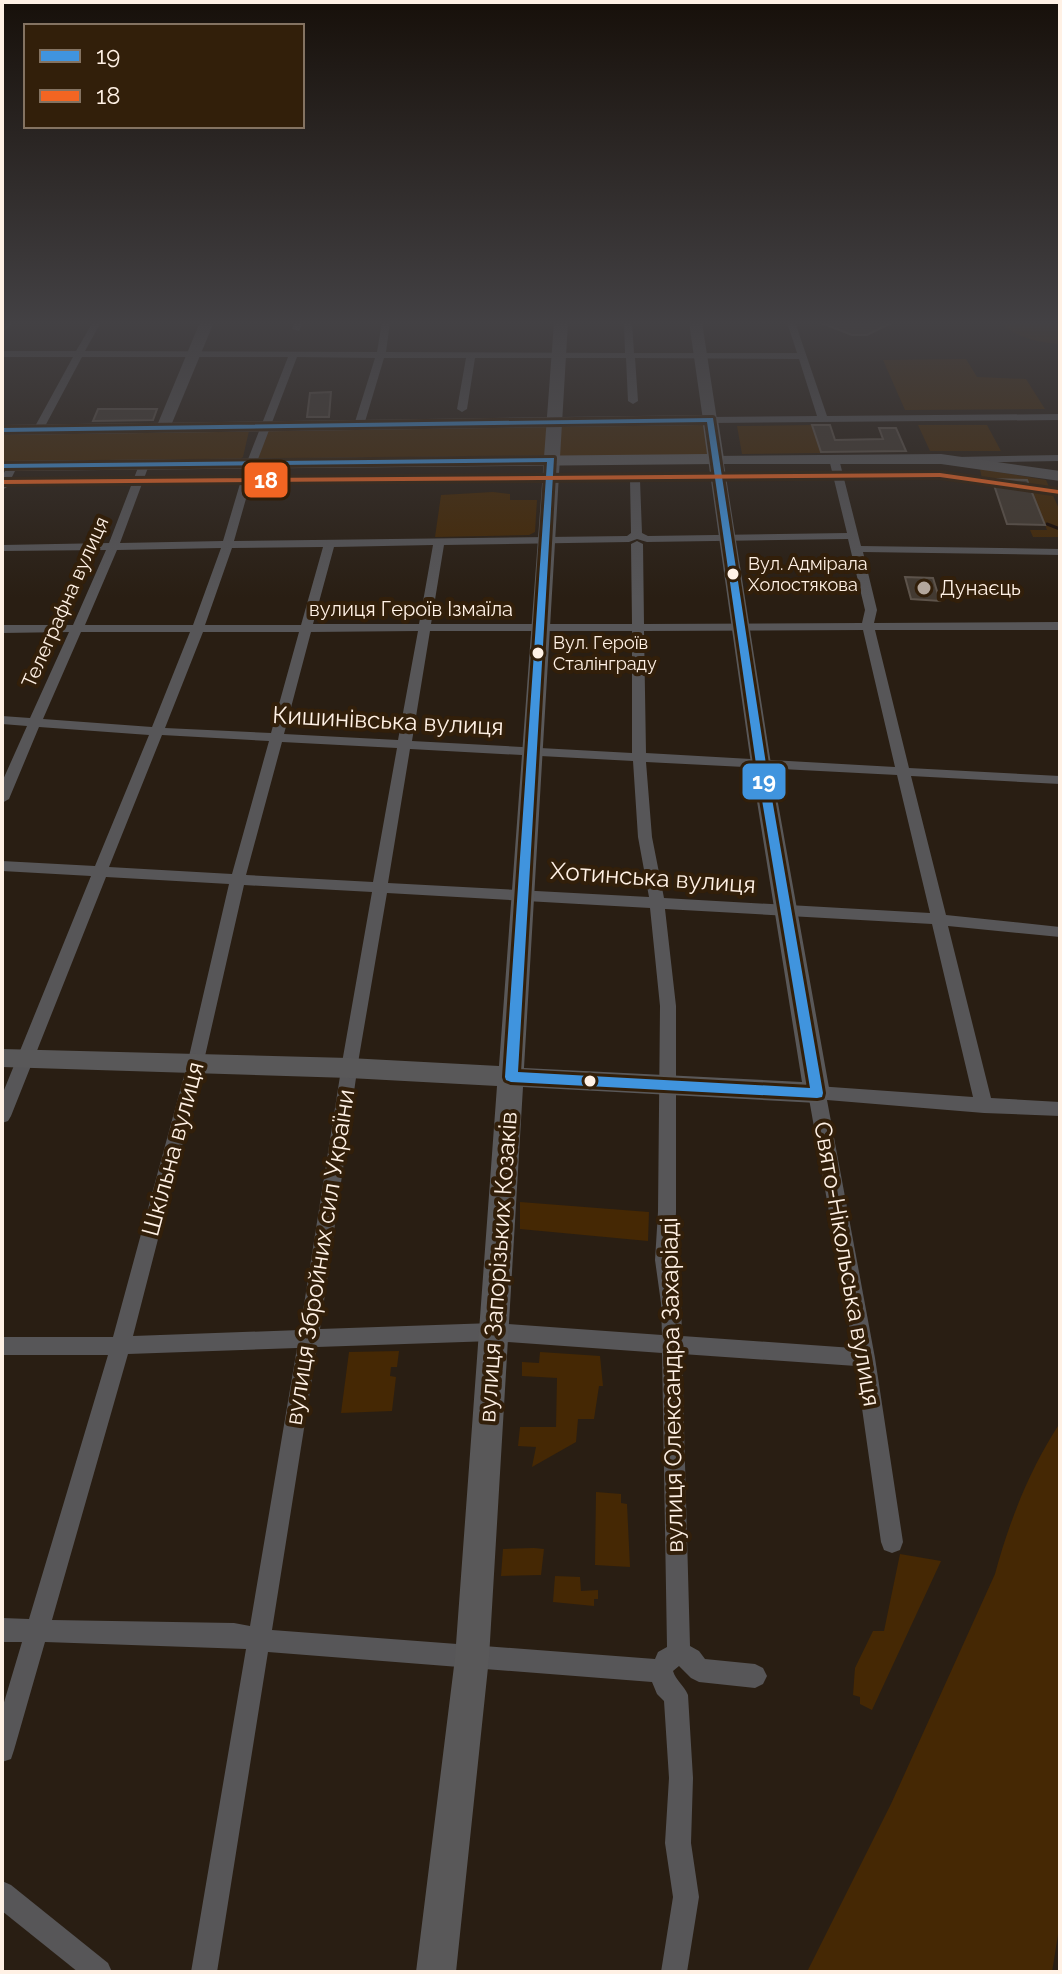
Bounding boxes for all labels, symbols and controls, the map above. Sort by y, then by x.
legend [24,24,304,128]
text: 19 [96,41,120,70]
text: 18 [96,81,121,110]
line badge: 18 [243,461,289,499]
text: 18 [254,467,278,493]
street label: Телеграфна вулиця [17,513,113,691]
place label: Вул. Адмірала Холостякова [748,553,868,595]
marker: Вул. Адмірала Холостякова [725,566,741,582]
place label: Дунаєць [940,576,1021,600]
marker: Дунаєць [915,579,933,597]
street label: вулиця Героїв Ізмаїла [309,597,513,621]
place label: Вул. Героїв Сталінграду [553,632,657,674]
marker: Вул. Героїв Сталінграду [530,645,546,661]
street label: Кишинівська вулиця [272,700,504,741]
line badge: 19 [741,762,787,801]
text: 19 [752,768,776,794]
street label: Хотинська вулиця [549,856,757,899]
street label: Шкільна вулиця [135,1059,210,1239]
unlabelled marker [582,1073,598,1089]
street label: вулиця Збройних сил України [279,1087,360,1427]
street label: вулиця Запорізьких Козаків [472,1111,523,1423]
street label: Свято-Нікольська вулиця [808,1119,887,1409]
street label: вулиця Олександра Захаріаді [654,1217,689,1553]

